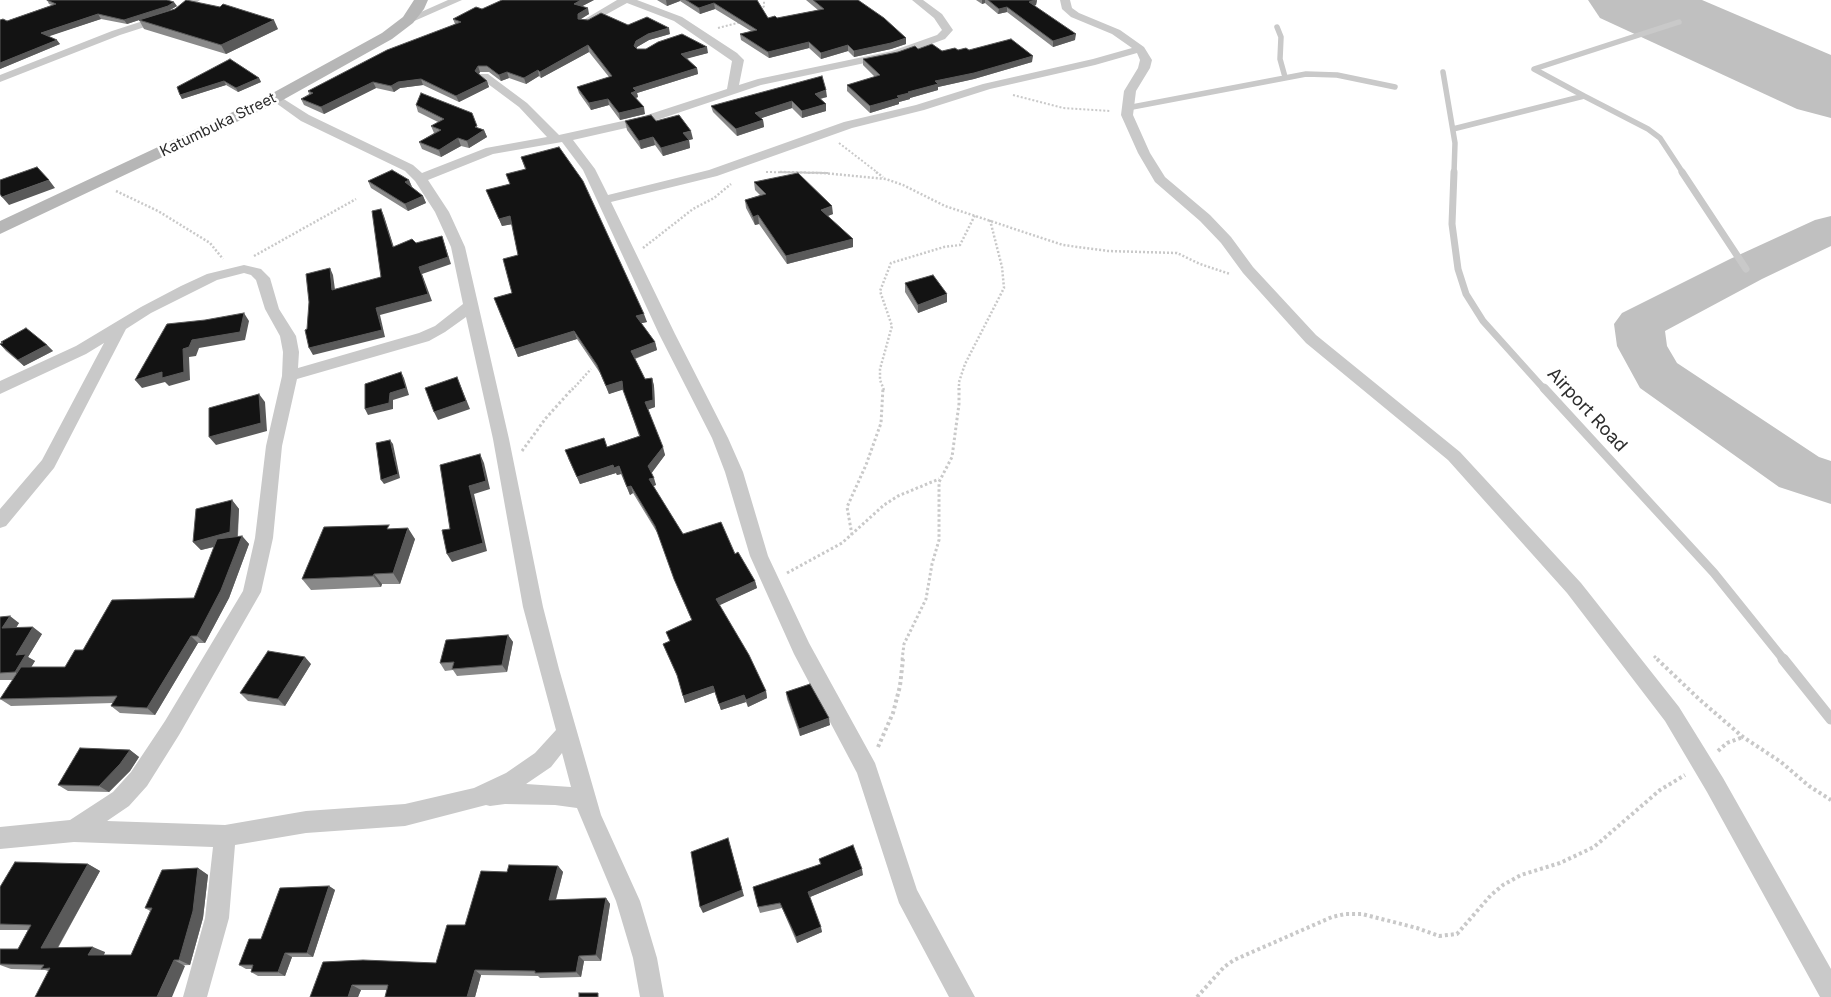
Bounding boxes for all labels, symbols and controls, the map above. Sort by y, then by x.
street label: Katumbuka Street [157,89,279,161]
street label: Airport Road [1543,363,1631,457]

